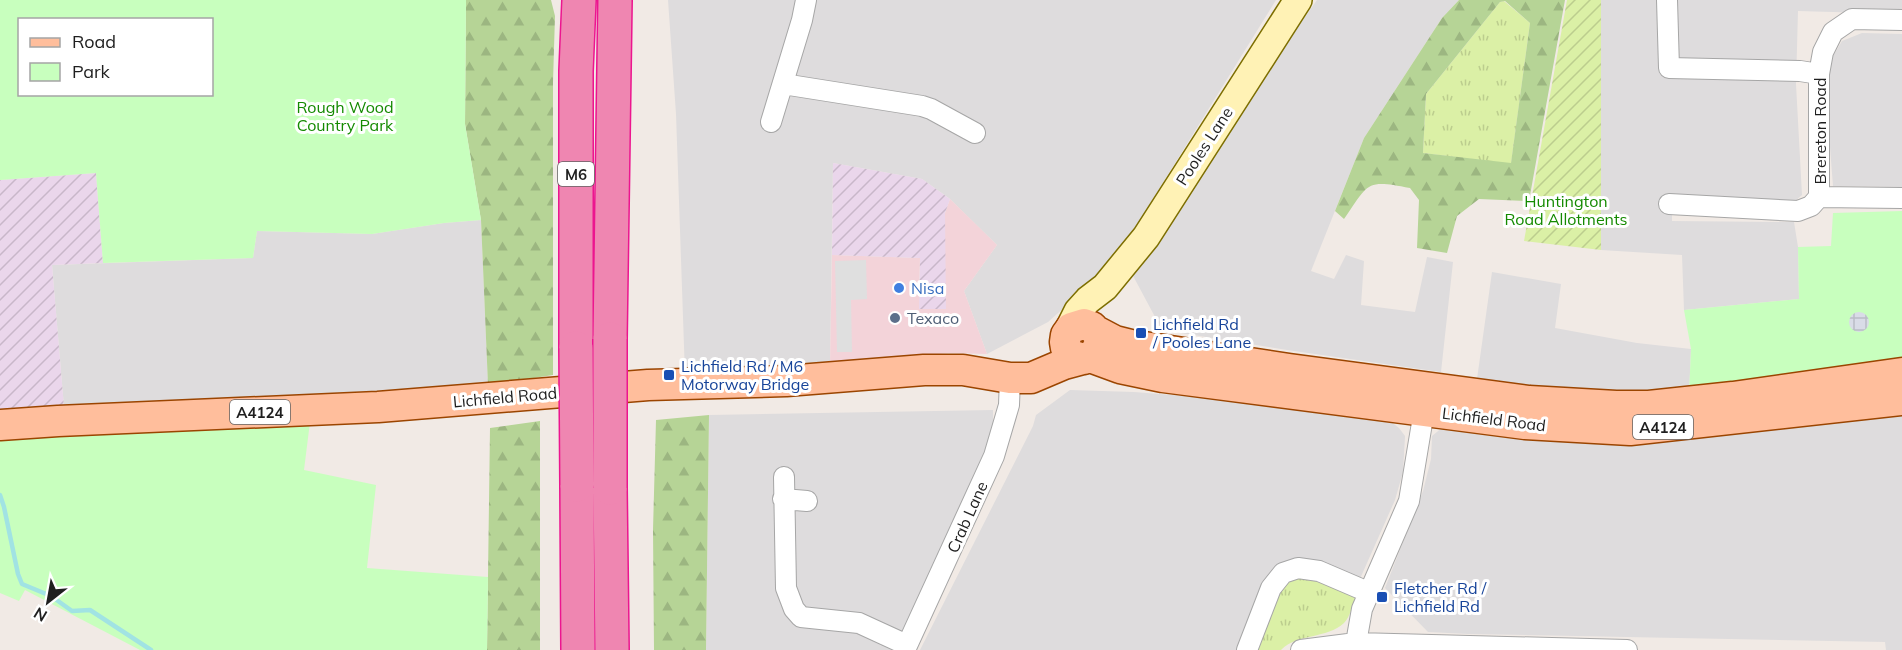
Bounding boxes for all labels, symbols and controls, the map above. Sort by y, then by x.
legend [18,18,213,96]
text: Road [72,30,116,53]
text: Park [72,60,111,83]
street label: Brereton Road [1810,77,1830,185]
park label: Rough Wood Country Park [296,97,394,135]
street label: Pooles Lane [1171,103,1237,189]
road number: M6 [558,162,594,186]
park label: Huntington Road Allotments [1504,191,1628,229]
place label: Nisa [911,278,944,298]
marker: Nisa [892,281,906,295]
place label: Texaco [907,308,959,328]
marker: Texaco [888,311,902,325]
place label: Lichfield Rd / Pooles Lane [1152,314,1251,352]
marker: Lichfield Rd / Pooles Lane [1134,326,1148,340]
place label: Lichfield Rd / M6 Motorway Bridge [681,356,809,394]
marker: Lichfield Rd / M6 Motorway Bridge [662,368,676,382]
street label: Lichfield Road [452,382,558,412]
road number: A4124 [230,400,290,424]
street label: Lichfield Road [1441,403,1547,435]
road number: A4124 [1633,415,1693,439]
street label: Crab Lane [942,478,992,556]
north arrow [18,572,78,632]
place label: Fletcher Rd / Lichfield Rd [1394,578,1487,616]
marker: Fletcher Rd / Lichfield Rd [1375,590,1389,604]
text: N [30,603,51,627]

